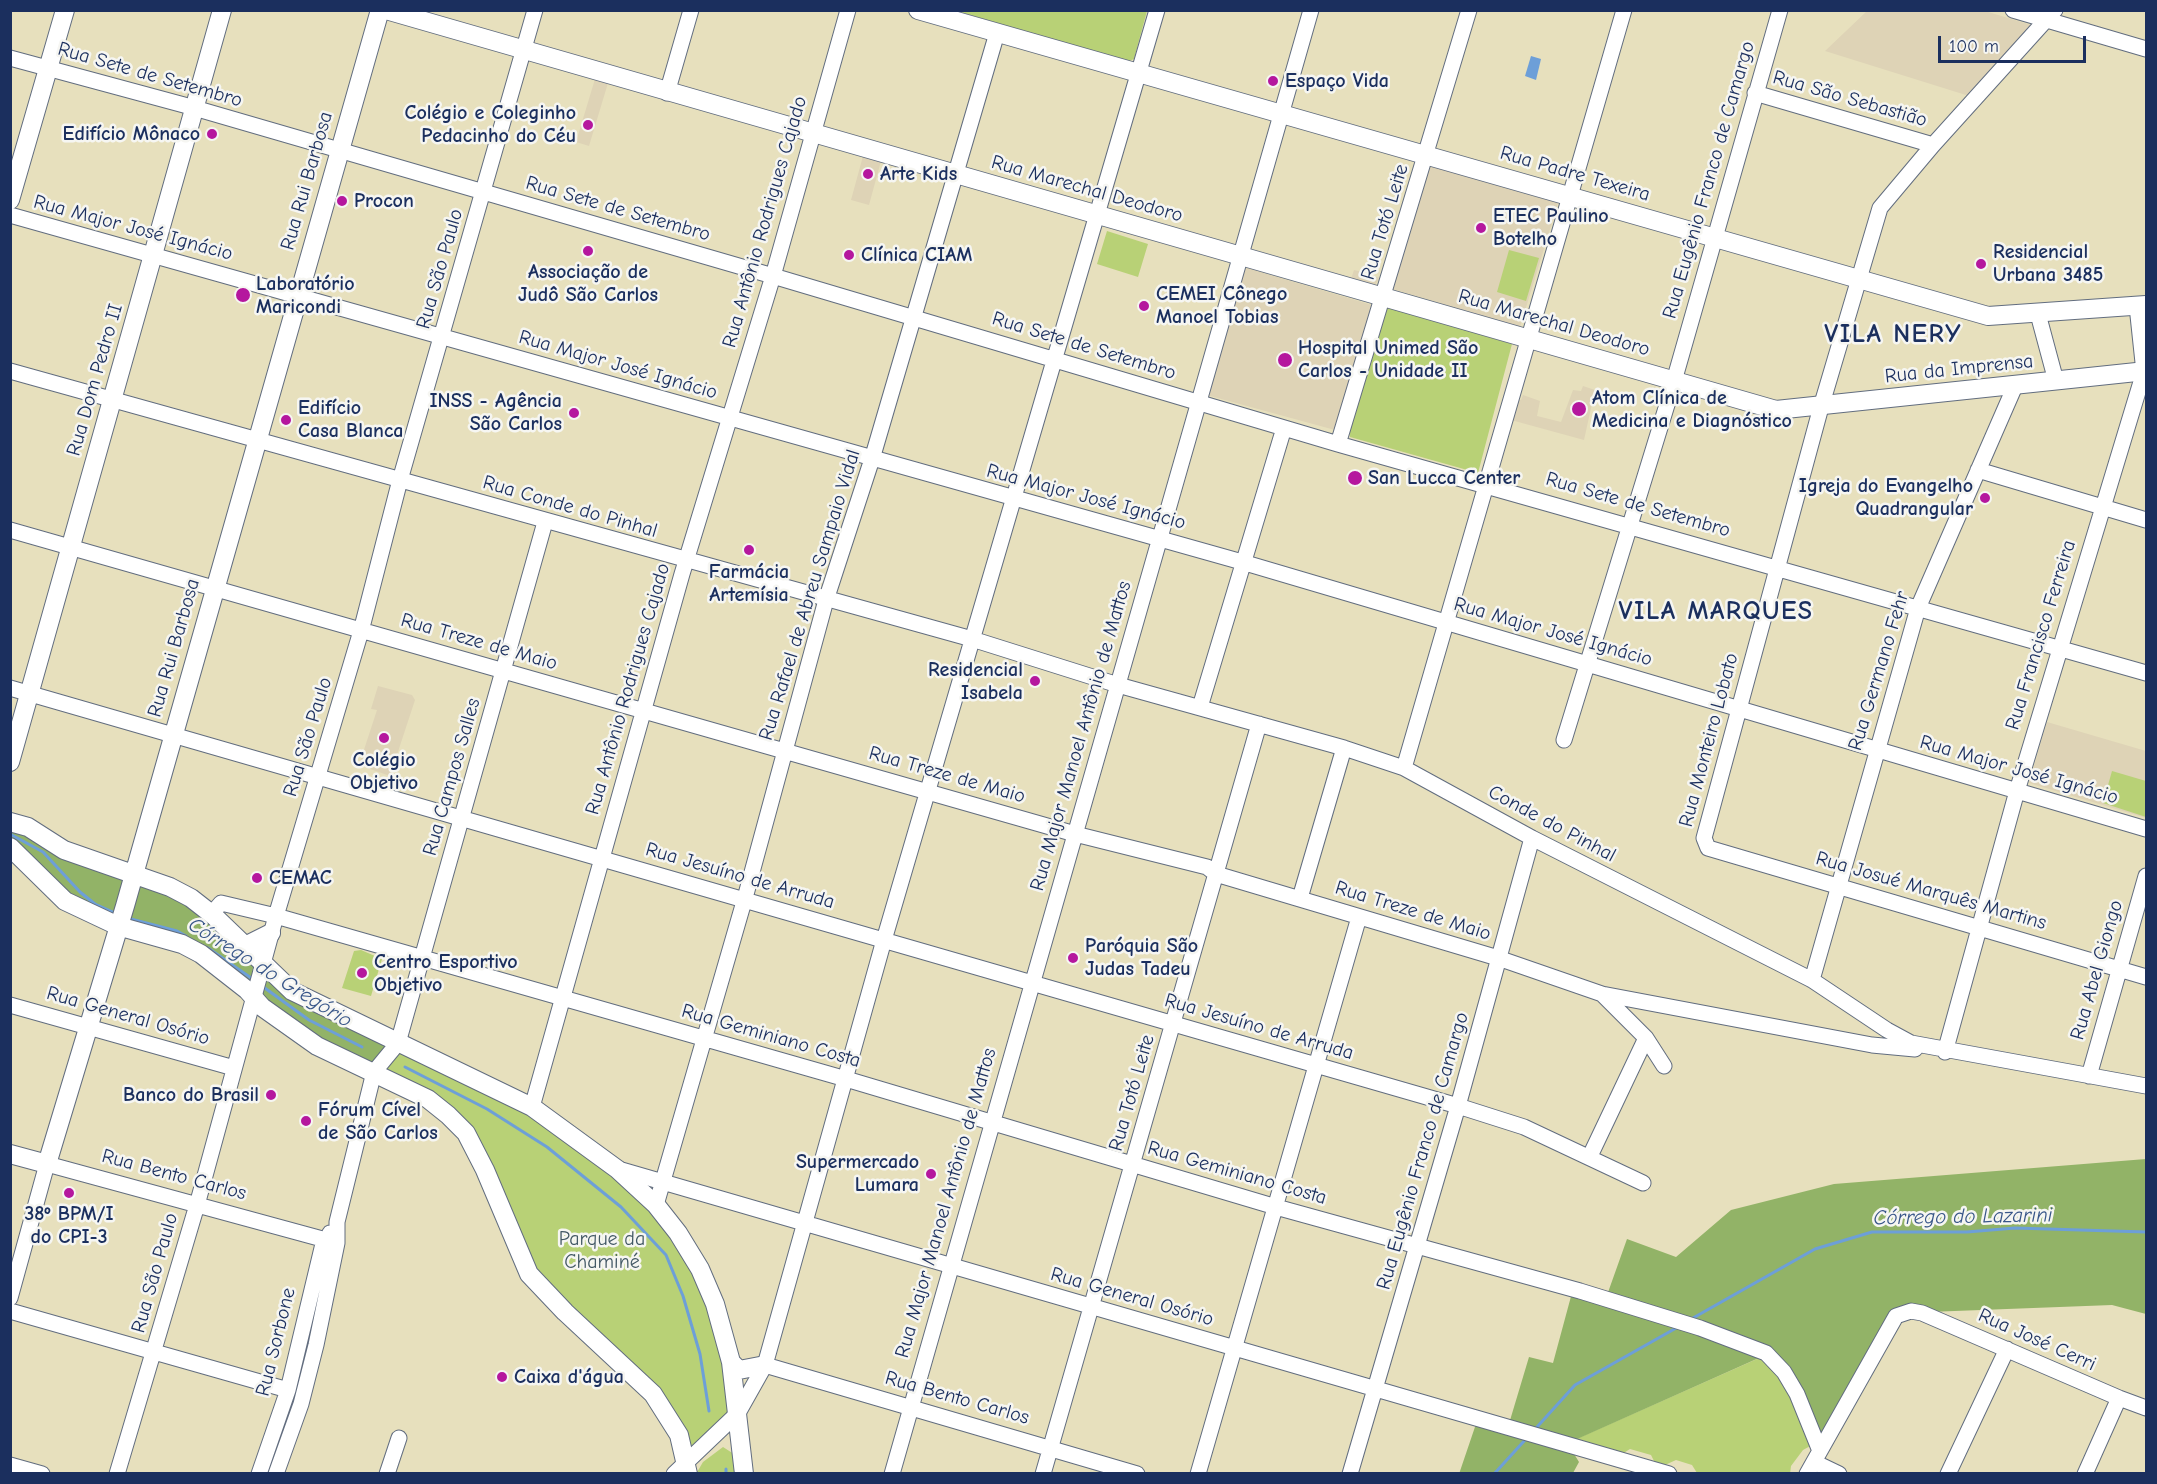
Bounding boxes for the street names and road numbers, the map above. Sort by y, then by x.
street label: Rua Sete de Setembro [55,37,245,113]
street label: Rua Eugênio Franco de Camargo [1658,38,1760,322]
street label: Rua São Sebastião [1770,66,1930,132]
street label: Rua Antônio Rodrigues Cajado [718,94,812,350]
street label: Rua Rui Barbosa [276,109,338,253]
street label: Rua Padre Texeira [1497,141,1653,207]
street label: Rua Marechal Deodoro [988,150,1186,228]
street label: Rua Totó Leite [1356,161,1414,283]
street label: Rua Sete de Setembro [523,171,713,247]
street label: Rua Major José Ignácio [31,190,235,266]
street label: Rua São Paulo [411,206,469,332]
street label: Rua Marechal Deodoro [1455,284,1653,362]
street label: Rua Dom Pedro II [62,301,128,459]
street label: Rua Sete de Setembro [989,307,1179,385]
street label: Rua Major José Ignácio [516,325,720,405]
street label: Rua da Imprensa [1884,349,2034,389]
street label: Rua Rafael de Abreu Sampaio Vidal [754,447,866,743]
street label: Rua Major José Ignácio [984,459,1188,535]
street label: Rua Sete de Setembro [1543,467,1733,543]
street label: Rua Conde do Pinhal [480,471,660,543]
street label: Rua Francisco Ferreira [2001,537,2081,733]
street label: Rua Antônio Rodrigues Cajado [581,561,675,817]
street label: Rua Rui Barbosa [143,576,205,720]
street label: Rua Major Manoel Antônio de Mattos [1025,578,1137,894]
street label: Rua Germano Fehr [1843,588,1915,754]
street label: Rua Major José Ignácio [1451,592,1655,672]
street label: Rua Treze de Maio [398,608,560,676]
street label: Rua Monteiro Lobato [1674,650,1744,830]
street label: Rua São Paulo [278,674,338,800]
street label: Rua Campos Salles [418,695,486,859]
street label: Rua Major José Ignácio [1917,730,2121,810]
street label: Rua Treze de Maio [866,741,1028,809]
street label: Conde do Pinhal [1484,780,1620,868]
street label: Rua Jesuíno de Arruda [643,837,837,915]
street label: Rua Josué Marquês Martins [1813,847,2049,935]
street label: Rua Treze de Maio [1332,876,1494,946]
street label: Rua Abel Giongo [2066,897,2128,1043]
street label: Rua General Osório [44,981,212,1051]
street label: Rua Jesuíno de Arruda [1162,988,1356,1066]
street label: Rua Geminiano Costa [679,999,863,1073]
street label: Rua Eugênio Franco de Camargo [1372,1009,1474,1293]
street label: Rua Totó Leite [1104,1032,1160,1154]
street label: Rua Major Manoel Antônio de Mattos [890,1045,1002,1361]
street label: Rua Geminiano Costa [1145,1136,1329,1210]
street label: Rua Bento Carlos [99,1144,249,1206]
street label: Rua São Paulo [126,1210,184,1336]
street label: Rua General Osório [1048,1262,1216,1332]
street label: Rua Sorbone [251,1285,301,1399]
street label: Rua José Cerri [1974,1303,2100,1377]
street label: Rua Bento Carlos [882,1366,1032,1430]

